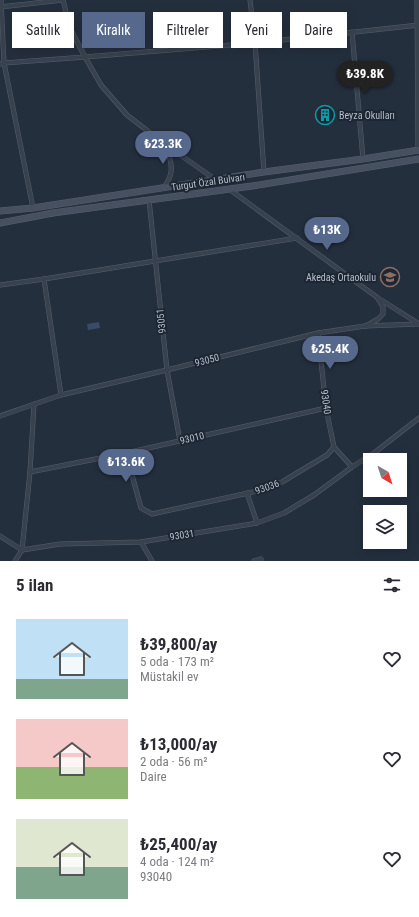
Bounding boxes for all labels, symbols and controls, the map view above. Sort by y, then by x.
chip: Satılık [12,12,74,48]
chip: Kiralık [82,12,145,48]
chip: Filtreler [153,12,223,48]
chip: Yeni [231,12,282,48]
chip: Daire [290,12,347,48]
pin: ₺39.8K [332,61,398,95]
text: ₺39.8K [346,66,384,81]
building icon: Beyza Okulları [314,104,336,126]
place label: Beyza Okulları [339,110,395,121]
pin: ₺23.3K [130,131,196,165]
text: ₺23.3K [144,136,182,151]
street label: Turgut Özal Bulvarı [170,170,246,193]
pin: ₺13K [303,217,351,251]
text: ₺13K [313,222,341,237]
school or university icon: Akedaş Ortaokulu [379,266,401,288]
place label: Akedaş Ortaokulu [306,272,376,283]
street label: 93051 [154,308,168,334]
pin: ₺25.4K [297,336,363,370]
text: ₺25.4K [311,341,349,356]
street label: 93050 [194,352,220,368]
street label: 93040 [319,389,333,415]
street label: 93010 [179,430,205,446]
pin: ₺13.6K [93,449,159,483]
north arrow [363,453,407,497]
map controls [363,453,407,549]
text: ₺13.6K [107,454,145,469]
street label: 93036 [254,478,281,496]
button: layers [363,505,407,549]
street label: 93031 [169,528,195,542]
icon: filters [381,574,403,596]
text: 5 ilan [16,575,53,595]
text: ₺39,800/ay [140,634,217,654]
icon: home [48,635,96,683]
icon: heart [381,648,403,670]
text: 5 oda · 173 m² [140,654,214,669]
text: Müstakil ev [140,669,199,684]
text: ₺13,000/ay [140,734,217,754]
icon: home [48,735,96,783]
icon: heart [381,748,403,770]
text: 2 oda · 56 m² [140,754,208,769]
text: Daire [140,769,167,784]
text: ₺25,400/ay [140,834,217,854]
icon: home [48,835,96,883]
icon: heart [381,848,403,870]
text: 4 oda · 124 m² [140,854,214,869]
text: 93040 [140,869,172,884]

